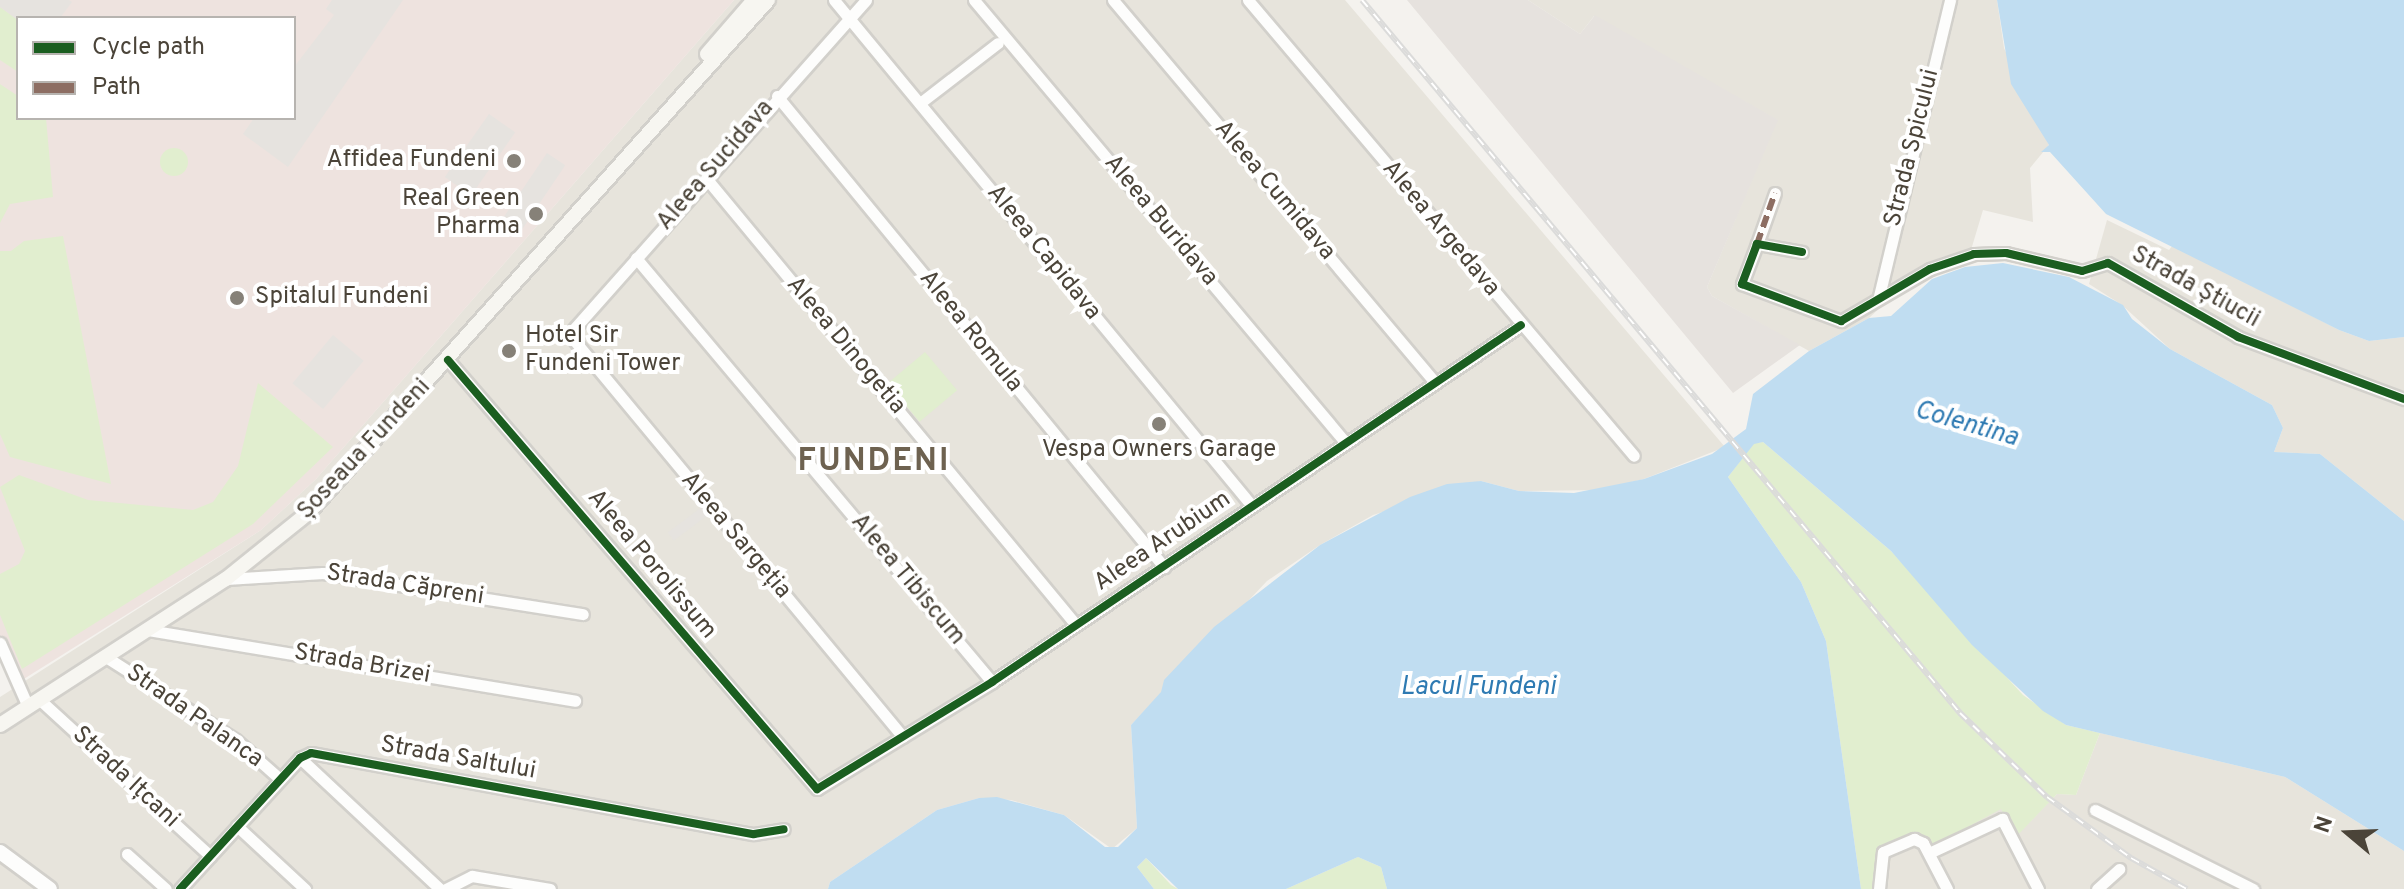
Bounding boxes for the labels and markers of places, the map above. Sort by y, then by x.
place label: Affidea Fundeni [326,147,496,175]
marker: Affidea Fundeni [503,150,525,172]
place label: Real Green Pharma [402,186,520,242]
marker: Real Green Pharma [527,205,545,223]
place label: Spitalul Fundeni [255,284,429,312]
marker: Spitalul Fundeni [226,287,248,309]
place label: Hotel Sir Fundeni Tower [525,323,681,379]
marker: Hotel Sir Fundeni Tower [500,342,518,360]
marker: Vespa Owners Garage [1150,415,1168,433]
place label: Vespa Owners Garage [1042,437,1276,465]

